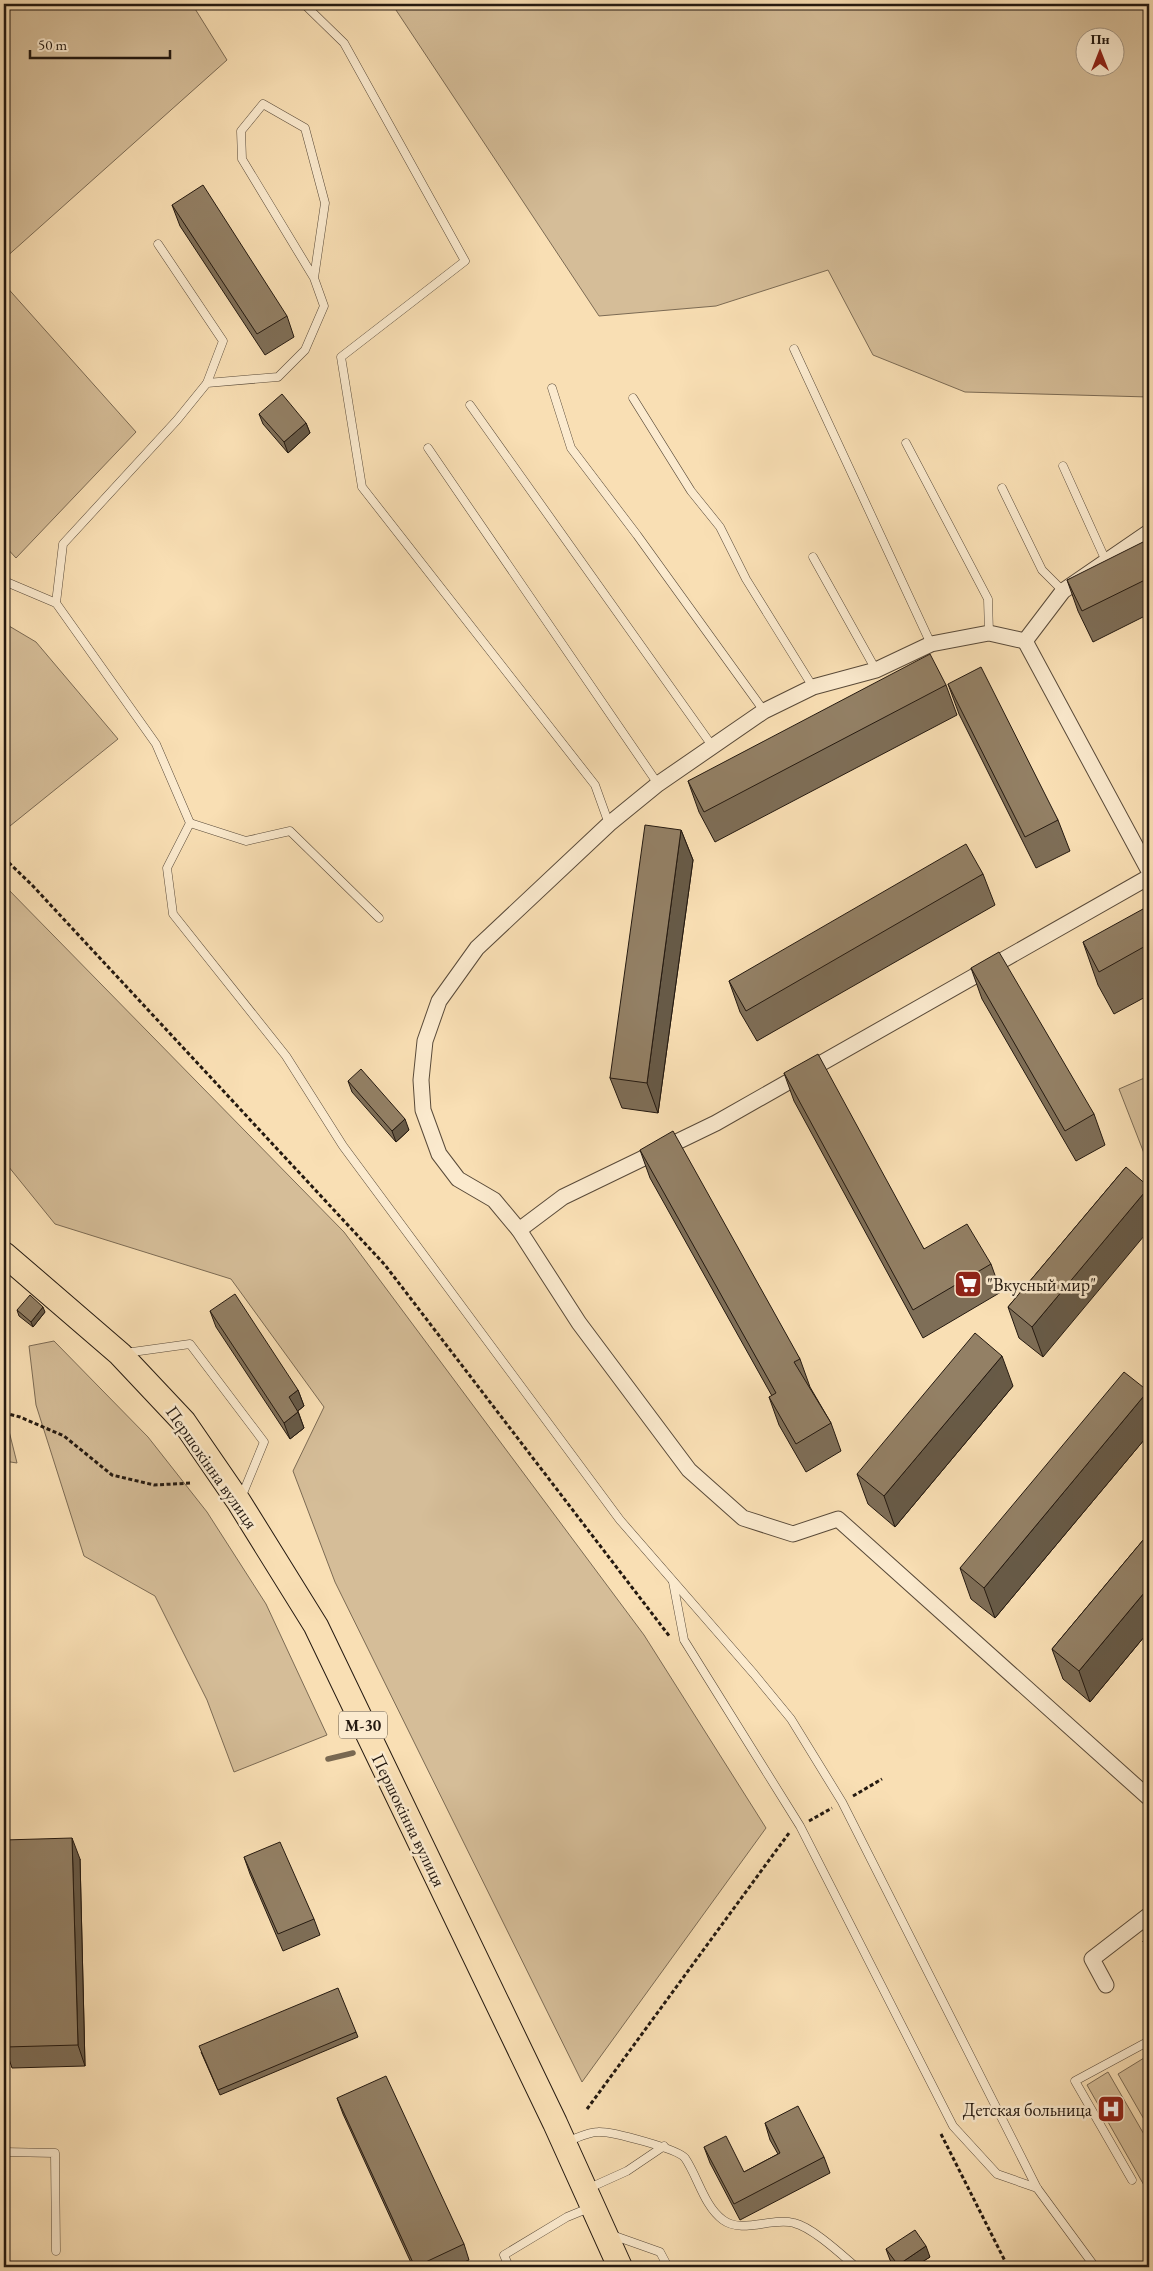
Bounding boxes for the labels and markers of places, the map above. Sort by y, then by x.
supermarket icon: "Вкусный мир" [953,1269,983,1299]
place label: "Вкусный мир" [987,1273,1096,1296]
hospital icon: Детская больница [1096,2094,1126,2124]
place label: Детская больница [963,2098,1093,2121]

